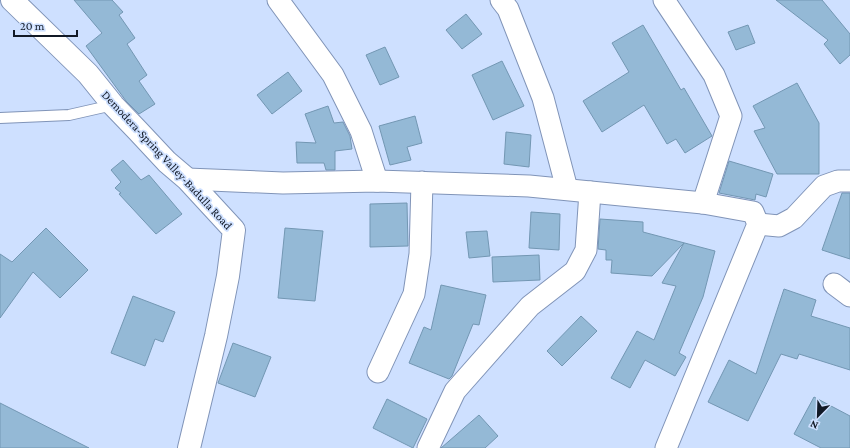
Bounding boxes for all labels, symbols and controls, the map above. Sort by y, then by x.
scale bar [14,12,77,38]
text: 20 m [20,19,45,33]
street label: Demodera-Spring Valley-Badulla Road [99,88,236,233]
north arrow [798,396,838,436]
text: N [808,418,820,432]

